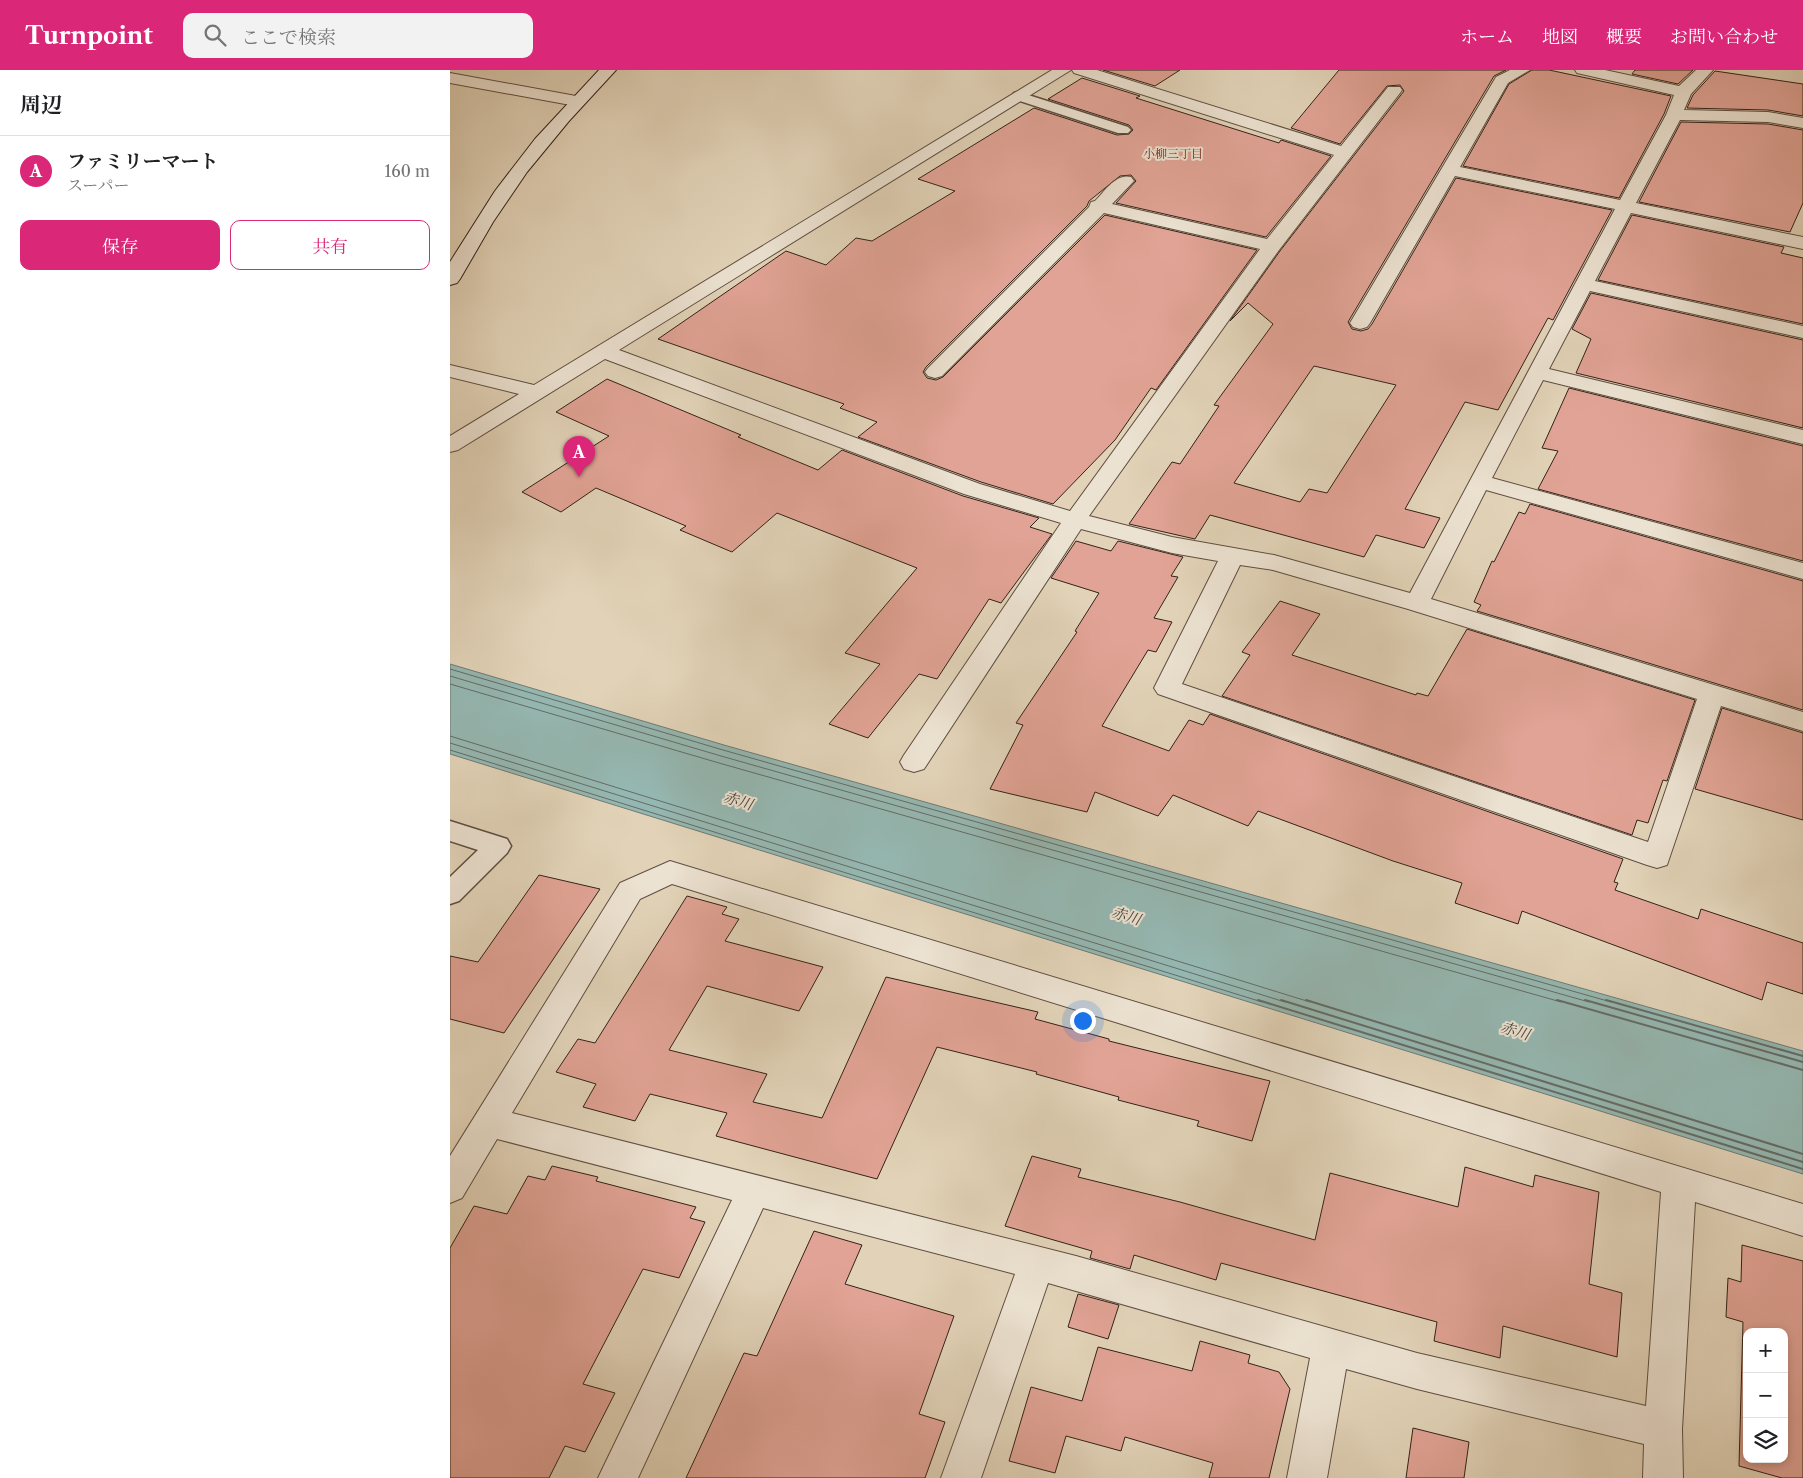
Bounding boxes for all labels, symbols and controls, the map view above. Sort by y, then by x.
search box [183,13,533,58]
text: Turnpoint [25,21,153,50]
icon: search [201,21,229,49]
text: ここで検索 [241,26,336,49]
text: ホーム [1460,26,1514,48]
text: 地図 [1542,26,1578,48]
text: 概要 [1606,26,1642,48]
text: お問い合わせ [1670,26,1778,48]
text: 周辺 [20,92,62,117]
district label: 小柳三丁目 [1143,146,1203,161]
text: ファミリーマート [67,150,219,173]
text: A [30,161,42,181]
text: 160 m [385,161,430,181]
text: スーパー [67,175,129,195]
button: 保存 [20,220,220,270]
button: 共有 [230,220,430,270]
pin: A [563,436,595,477]
water label: 赤川 [721,787,757,815]
water label: 赤川 [1109,902,1145,930]
your location [1070,1008,1096,1034]
water label: 赤川 [1498,1017,1534,1045]
map controls [1743,1328,1788,1463]
button: + [1743,1328,1788,1373]
button: − [1743,1373,1788,1418]
button: layers [1743,1418,1788,1463]

